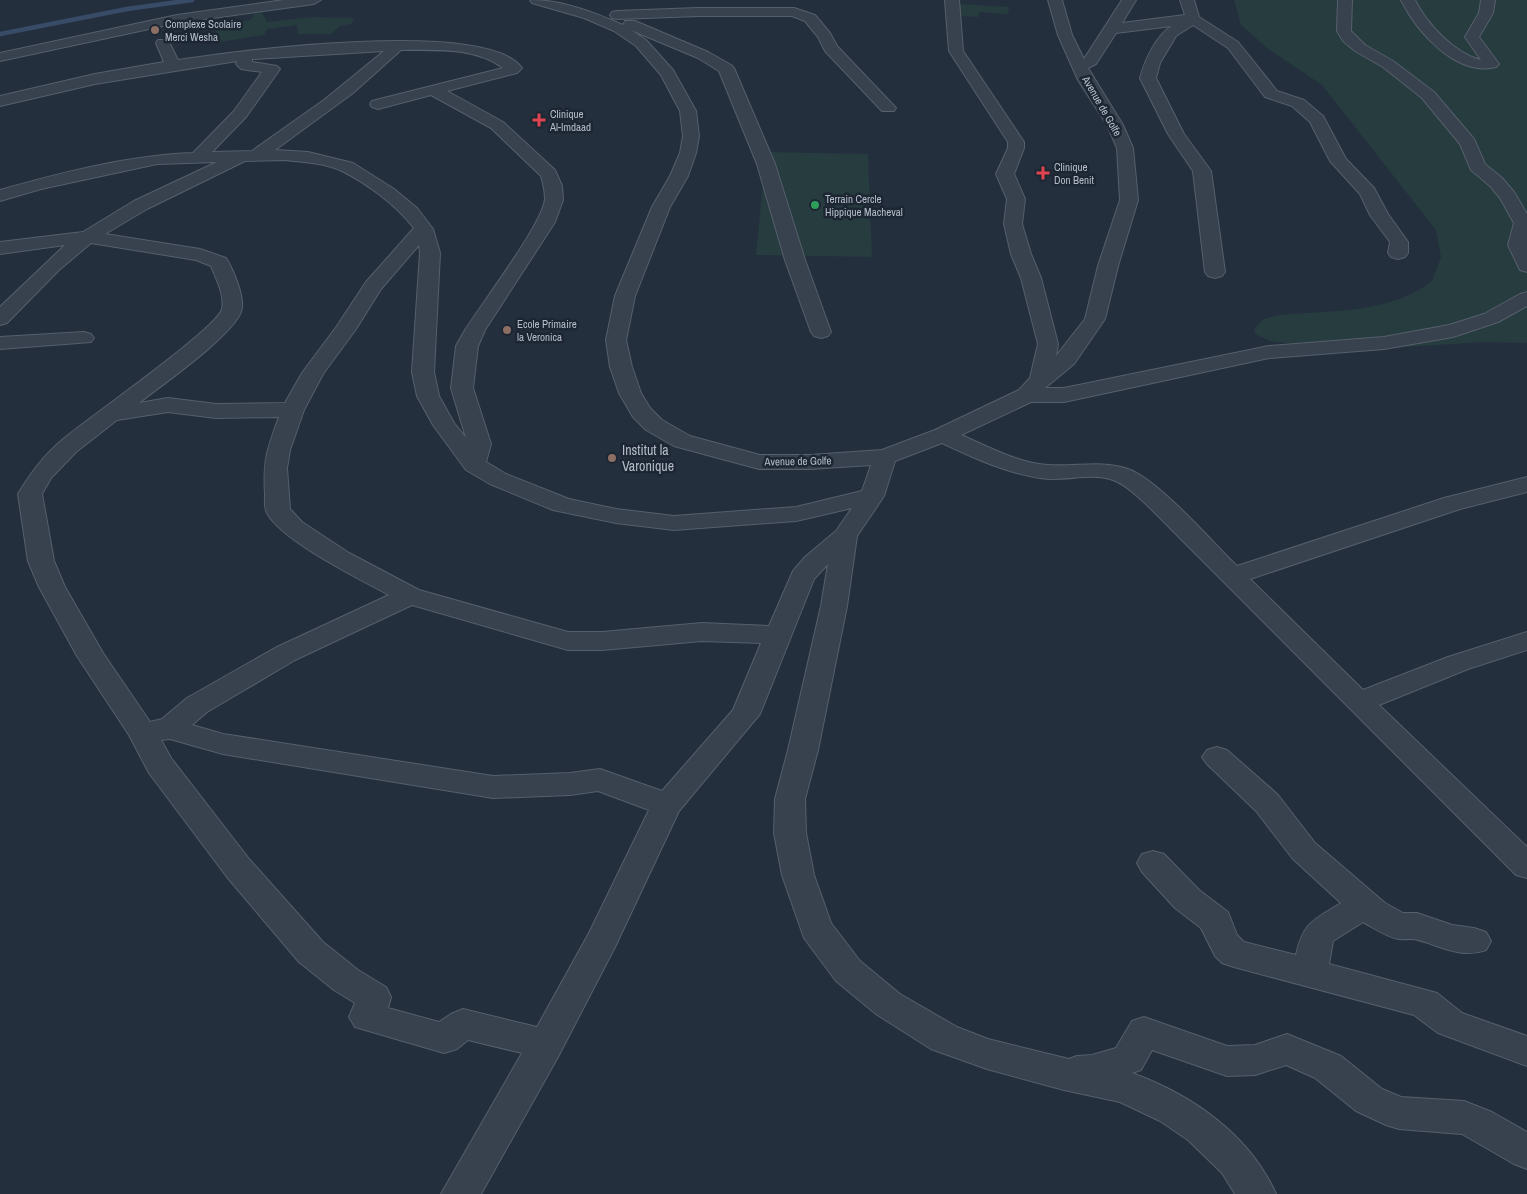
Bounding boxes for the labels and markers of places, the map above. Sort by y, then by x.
place label: Complexe Scolaire Merci Wesha [165,17,241,44]
marker: Complexe Scolaire Merci Wesha [149,24,161,36]
place label: Clinique Al-Imdaad [549,107,591,134]
marker: Clinique Al-Imdaad [532,113,546,127]
place label: Clinique Don Benit [1054,160,1095,187]
marker: Clinique Don Benit [1036,166,1050,180]
place label: Terrain Cercle Hippique Macheval [825,192,903,219]
marker: Terrain Cercle Hippique Macheval [809,199,821,211]
place label: Ecole Primaire la Veronica [517,317,577,344]
marker: Ecole Primaire la Veronica [501,324,513,336]
place label: Institut la Varonique [622,441,674,475]
marker: Institut la Varonique [606,452,618,464]

